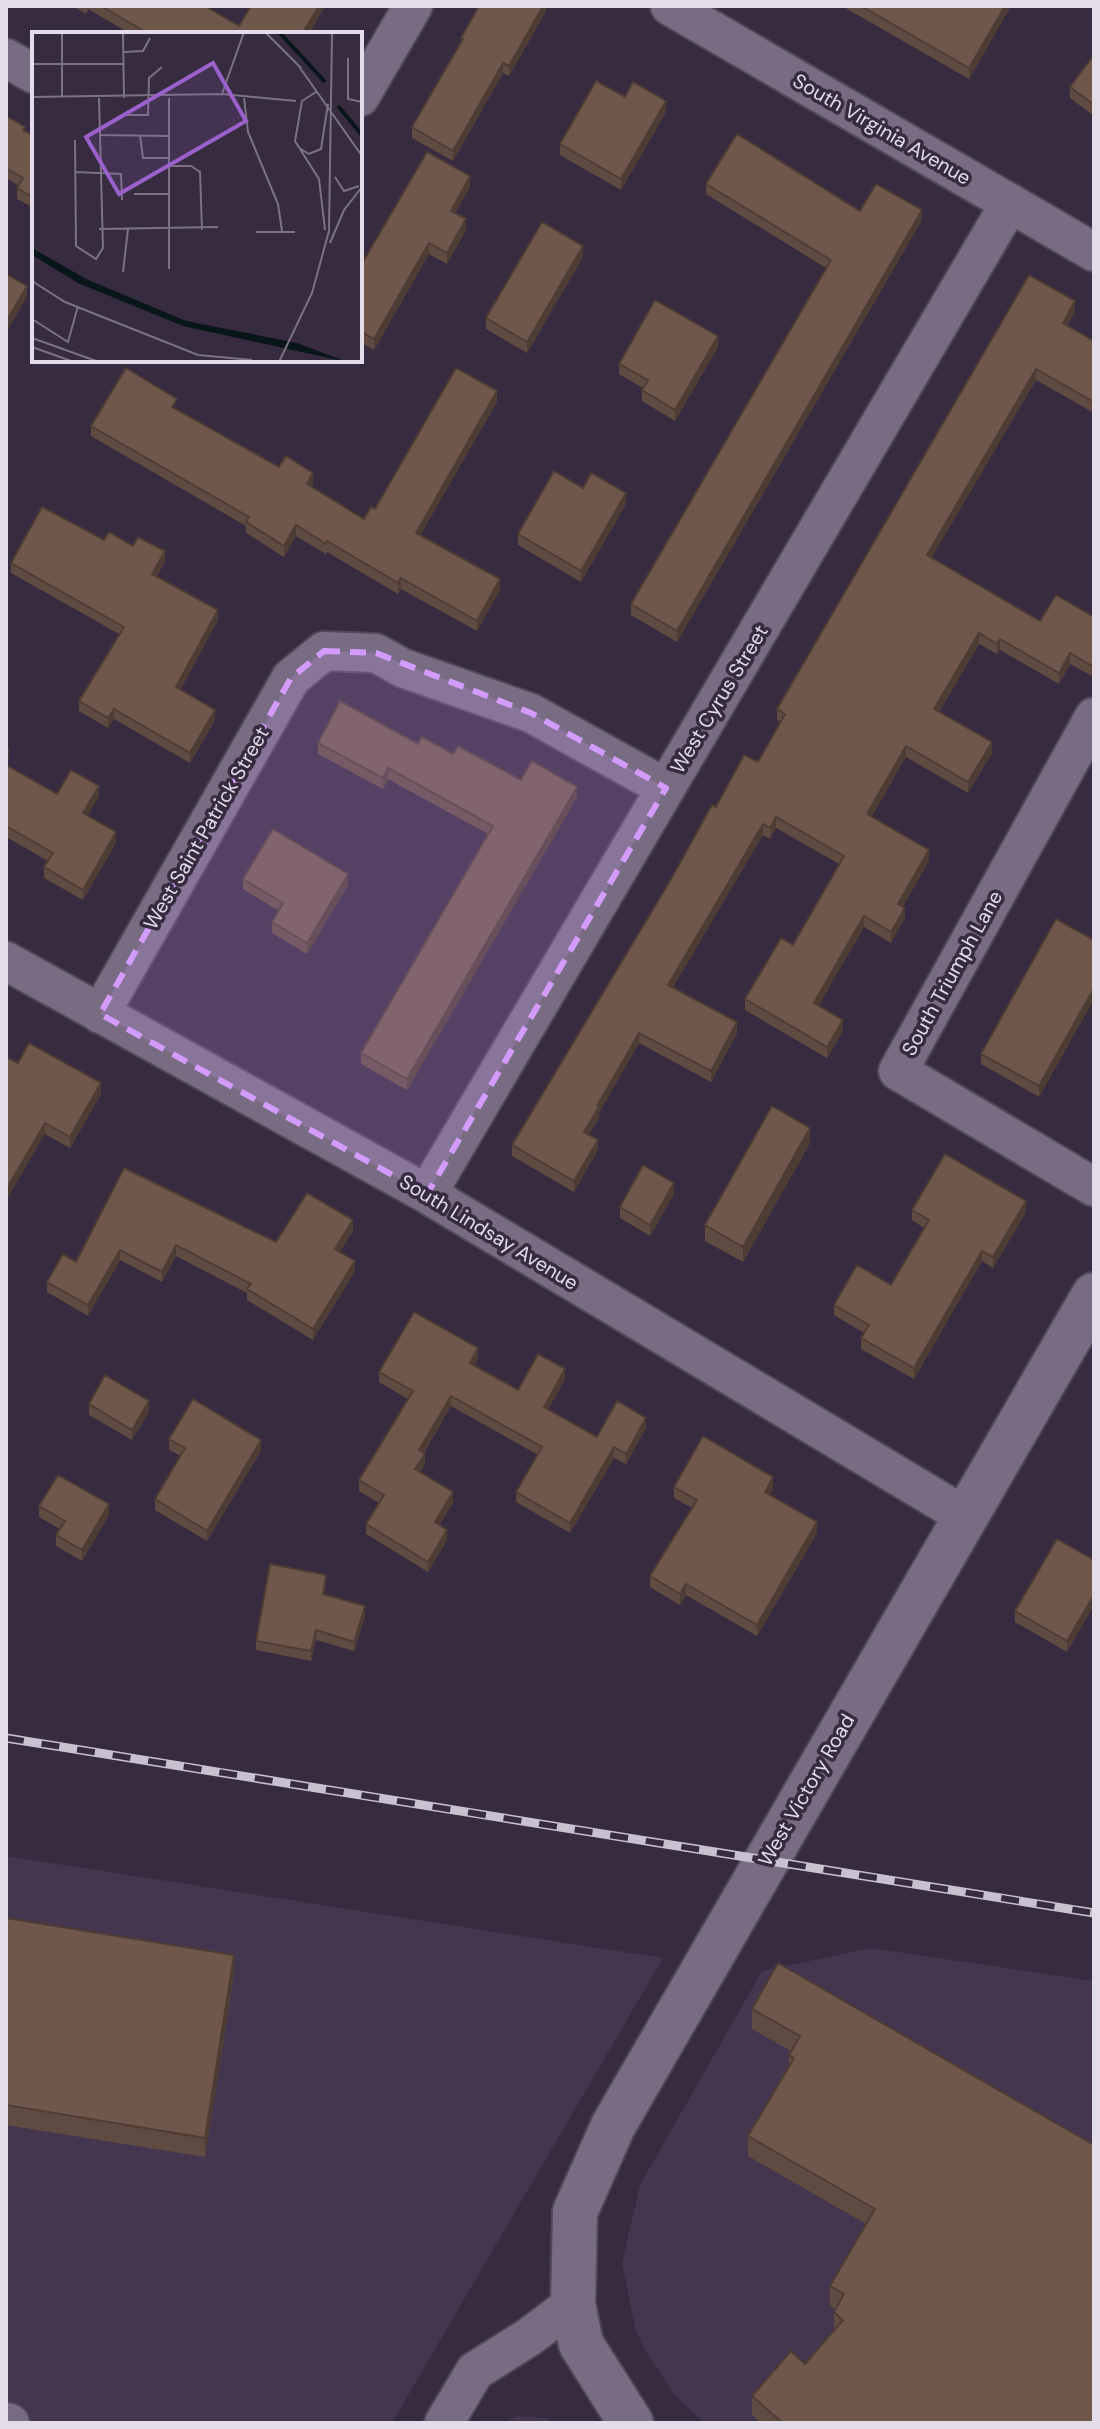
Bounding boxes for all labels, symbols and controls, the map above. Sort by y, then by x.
inset map [32,32,362,362]
street label: South Virginia Avenue [788,67,976,191]
street label: West Cyrus Street [664,620,774,778]
street label: West Saint Patrick Street [137,722,275,934]
street label: South Triumph Lane [896,886,1008,1060]
street label: South Lindsay Avenue [395,1168,583,1296]
street label: West Victory Road [752,1709,860,1871]

